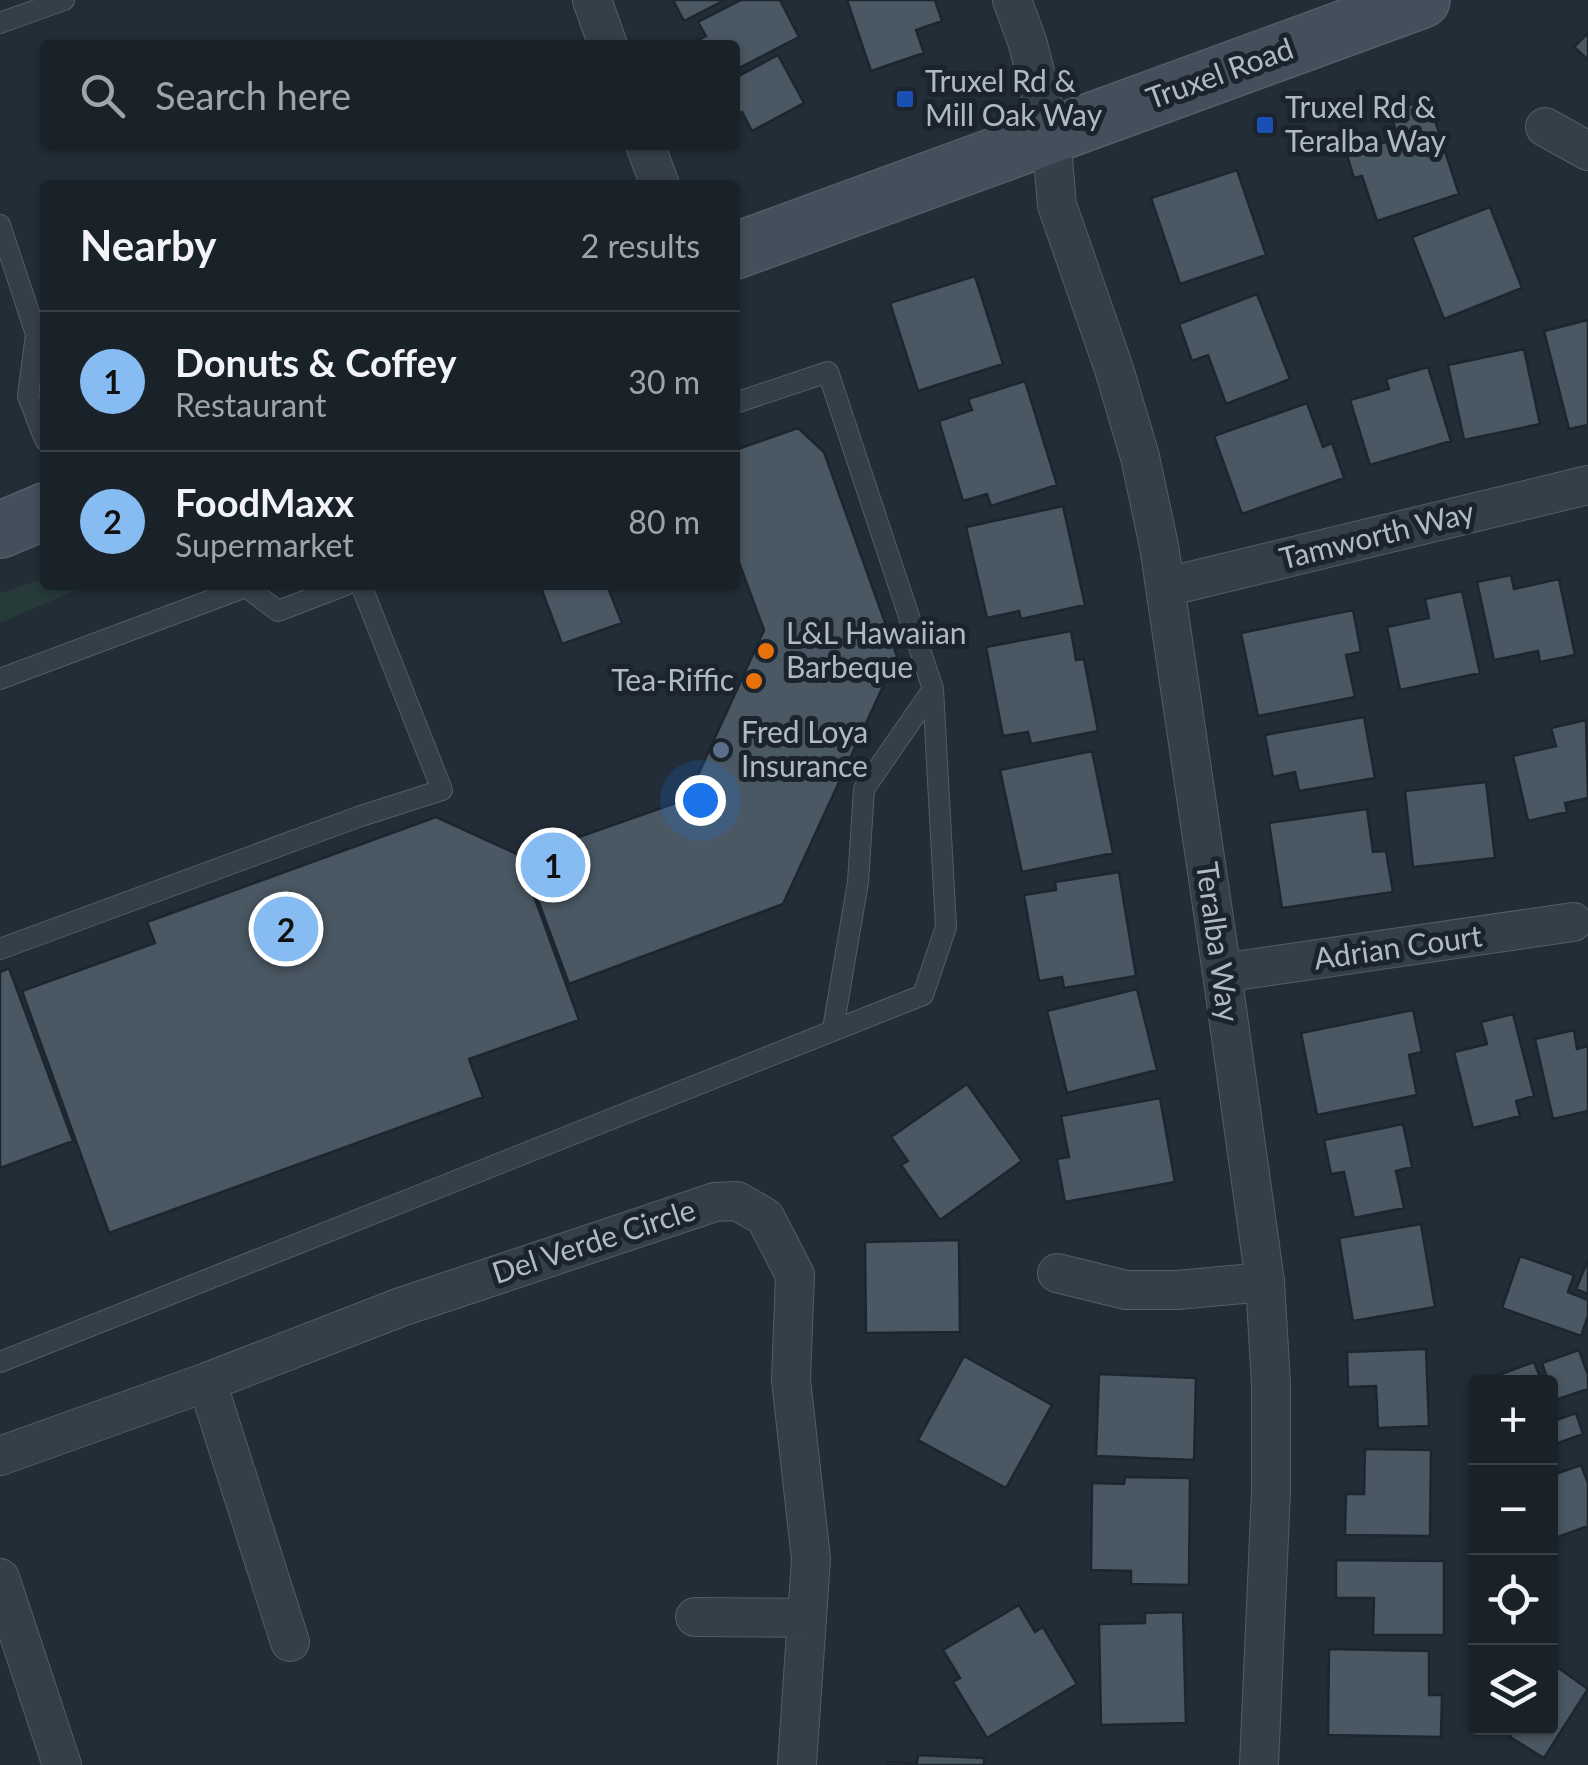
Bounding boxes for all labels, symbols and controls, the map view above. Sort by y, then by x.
street label: Truxel Road [1141,29,1298,115]
search box [40,40,740,150]
place label: Truxel Rd & Mill Oak Way [925,62,1103,132]
icon: search [75,68,130,123]
text: Search here [155,72,351,118]
marker: Truxel Rd & Mill Oak Way [894,88,916,110]
place label: Truxel Rd & Teralba Way [1285,88,1446,158]
marker: Truxel Rd & Teralba Way [1254,114,1276,136]
text: Nearby [80,220,217,270]
text: 2 results [581,226,700,265]
text: Donuts & Coffey [175,339,456,385]
text: 1 [103,362,122,401]
text: 30 m [628,362,700,401]
text: Restaurant [175,385,326,424]
text: FoodMaxx [175,479,354,525]
street label: Tamworth Way [1275,492,1478,576]
text: 2 [103,502,122,541]
text: 80 m [628,502,700,541]
text: Supermarket [175,525,354,564]
place label: L&L Hawaiian Barbeque [786,614,967,684]
marker: L&L Hawaiian Barbeque [755,640,777,662]
place label: Tea-Riffic [611,661,734,697]
marker: Tea-Riffic [743,670,765,692]
place label: Fred Loya Insurance [741,713,868,783]
marker: Fred Loya Insurance [710,739,732,761]
your location [675,775,726,826]
pin: 1 [520,828,586,902]
street label: Teralba Way [1190,860,1248,1024]
pin: 2 [254,892,318,966]
street label: Adrian Court [1311,916,1484,976]
street label: Del Verde Circle [487,1190,700,1290]
map controls [1468,1375,1558,1735]
button: + [1468,1375,1558,1465]
button: − [1468,1465,1558,1555]
button: locate [1468,1555,1558,1645]
button: layers [1468,1645,1558,1735]

